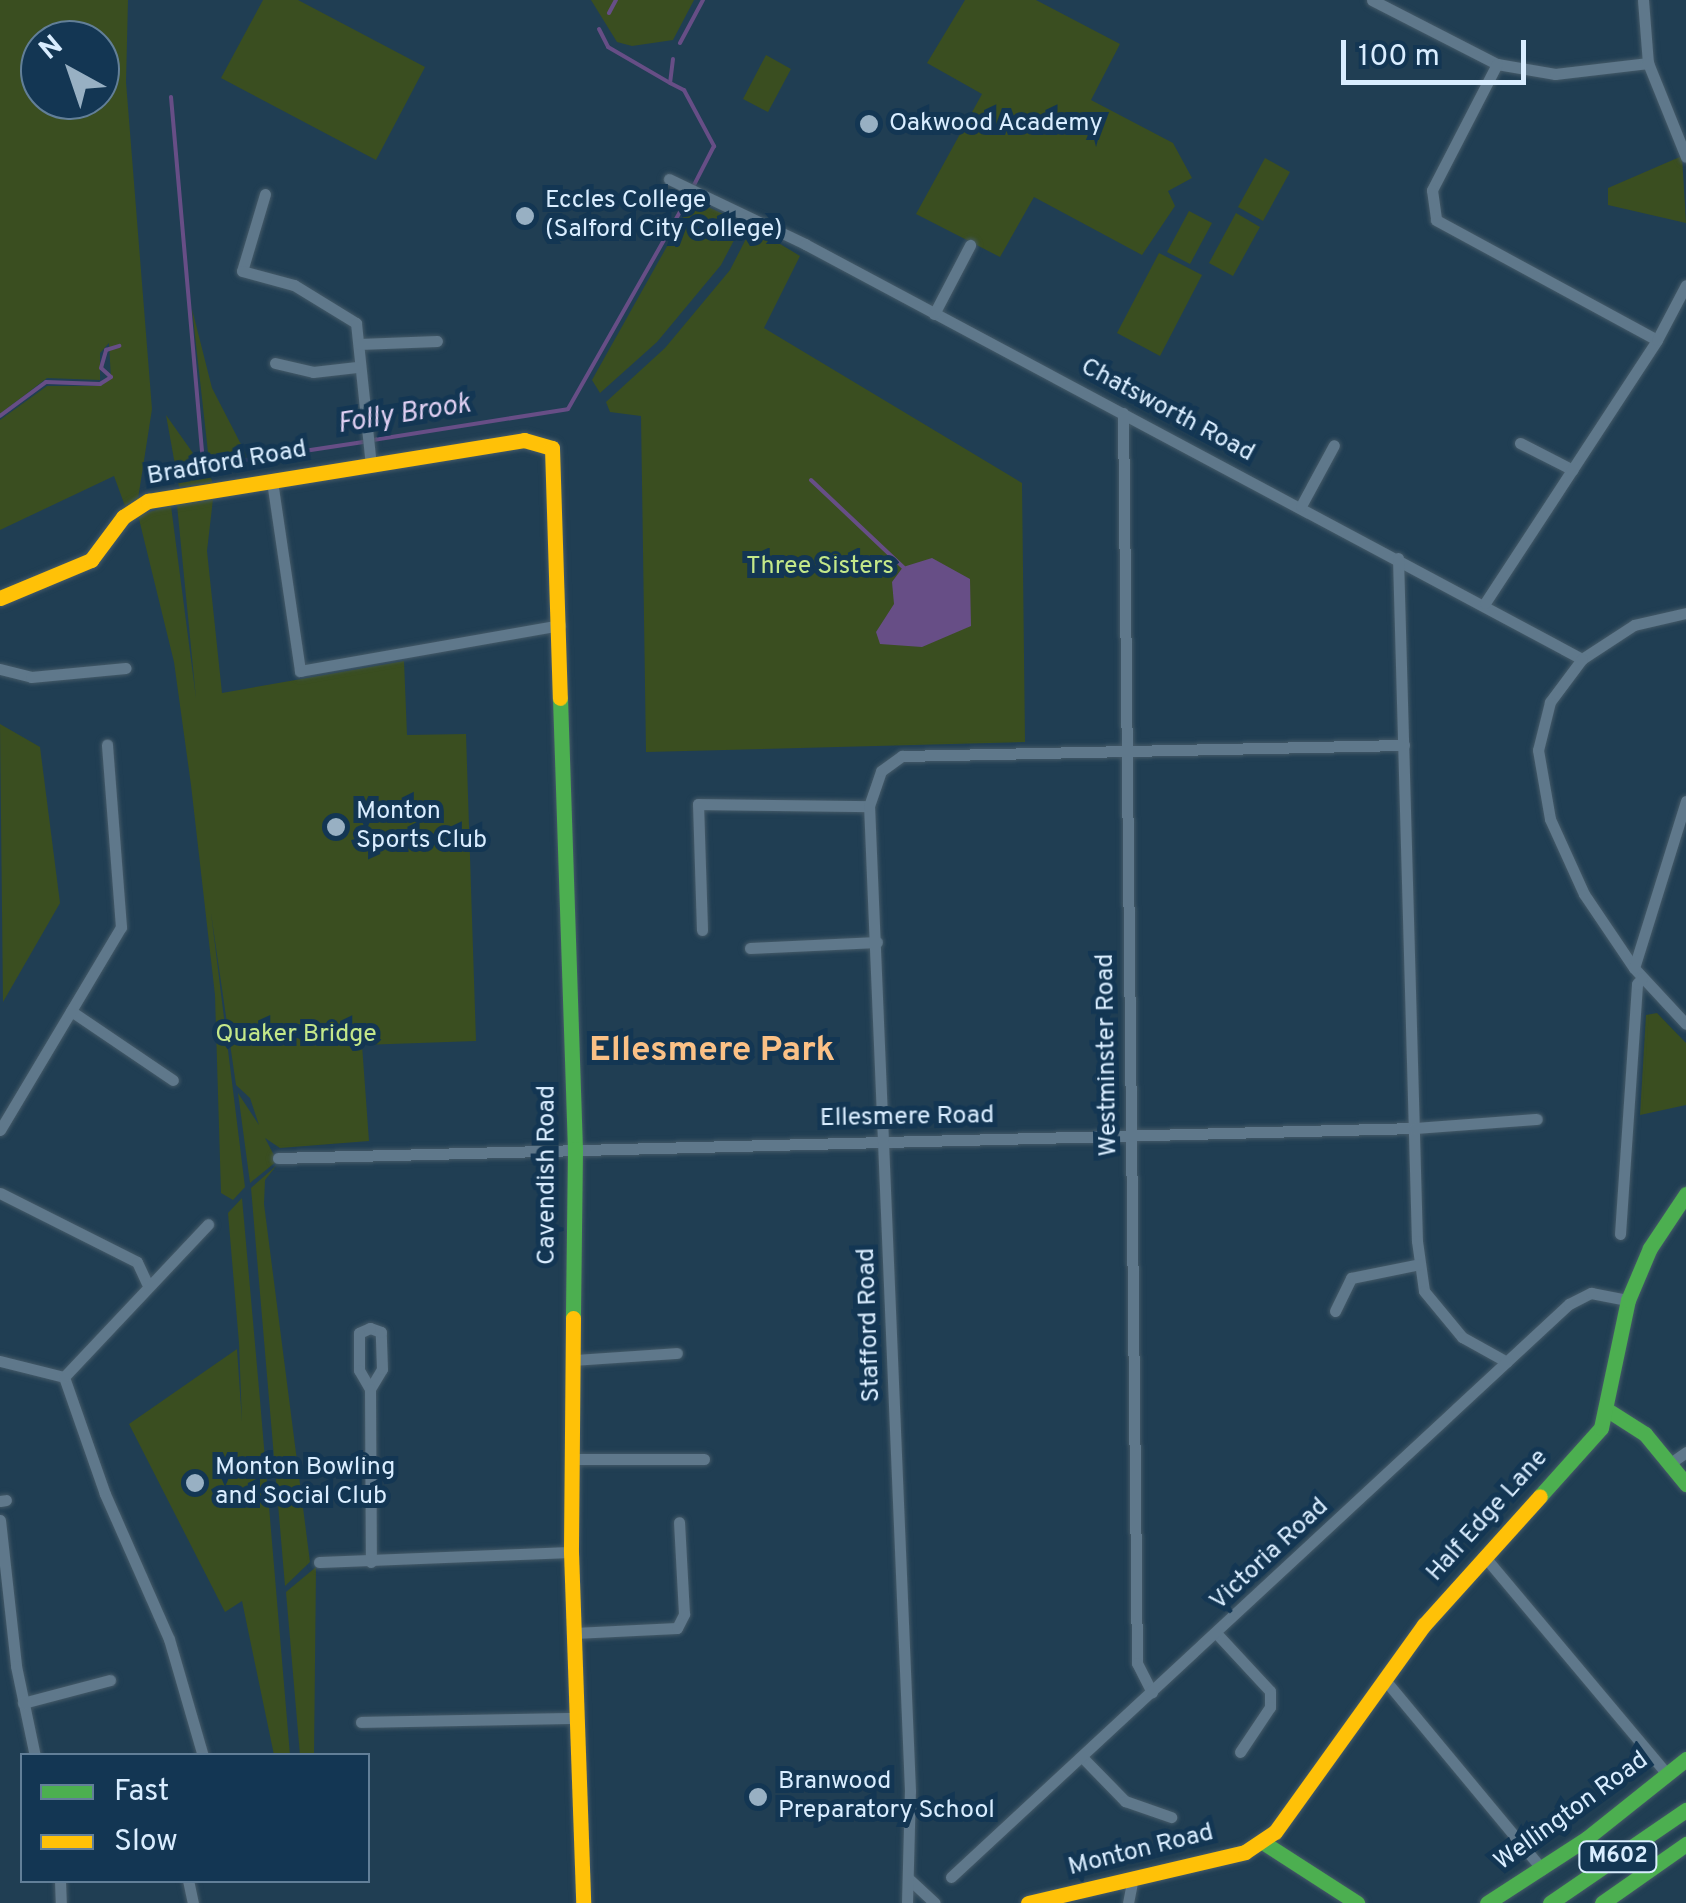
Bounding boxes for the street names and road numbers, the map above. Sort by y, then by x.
street label: Chatsworth Road [1075,353,1259,469]
street label: Bradford Road [145,435,309,493]
street label: Westminster Road [1091,953,1125,1157]
street label: Cavendish Road [533,1085,563,1265]
street label: Ellesmere Road [819,1101,995,1135]
street label: Stafford Road [852,1247,888,1403]
street label: Half Edge Lane [1421,1444,1555,1588]
street label: Victoria Road [1205,1493,1335,1617]
street label: Wellington Road [1489,1746,1655,1878]
street label: Monton Road [1065,1818,1217,1884]
road number: M602 [1578,1840,1658,1874]

